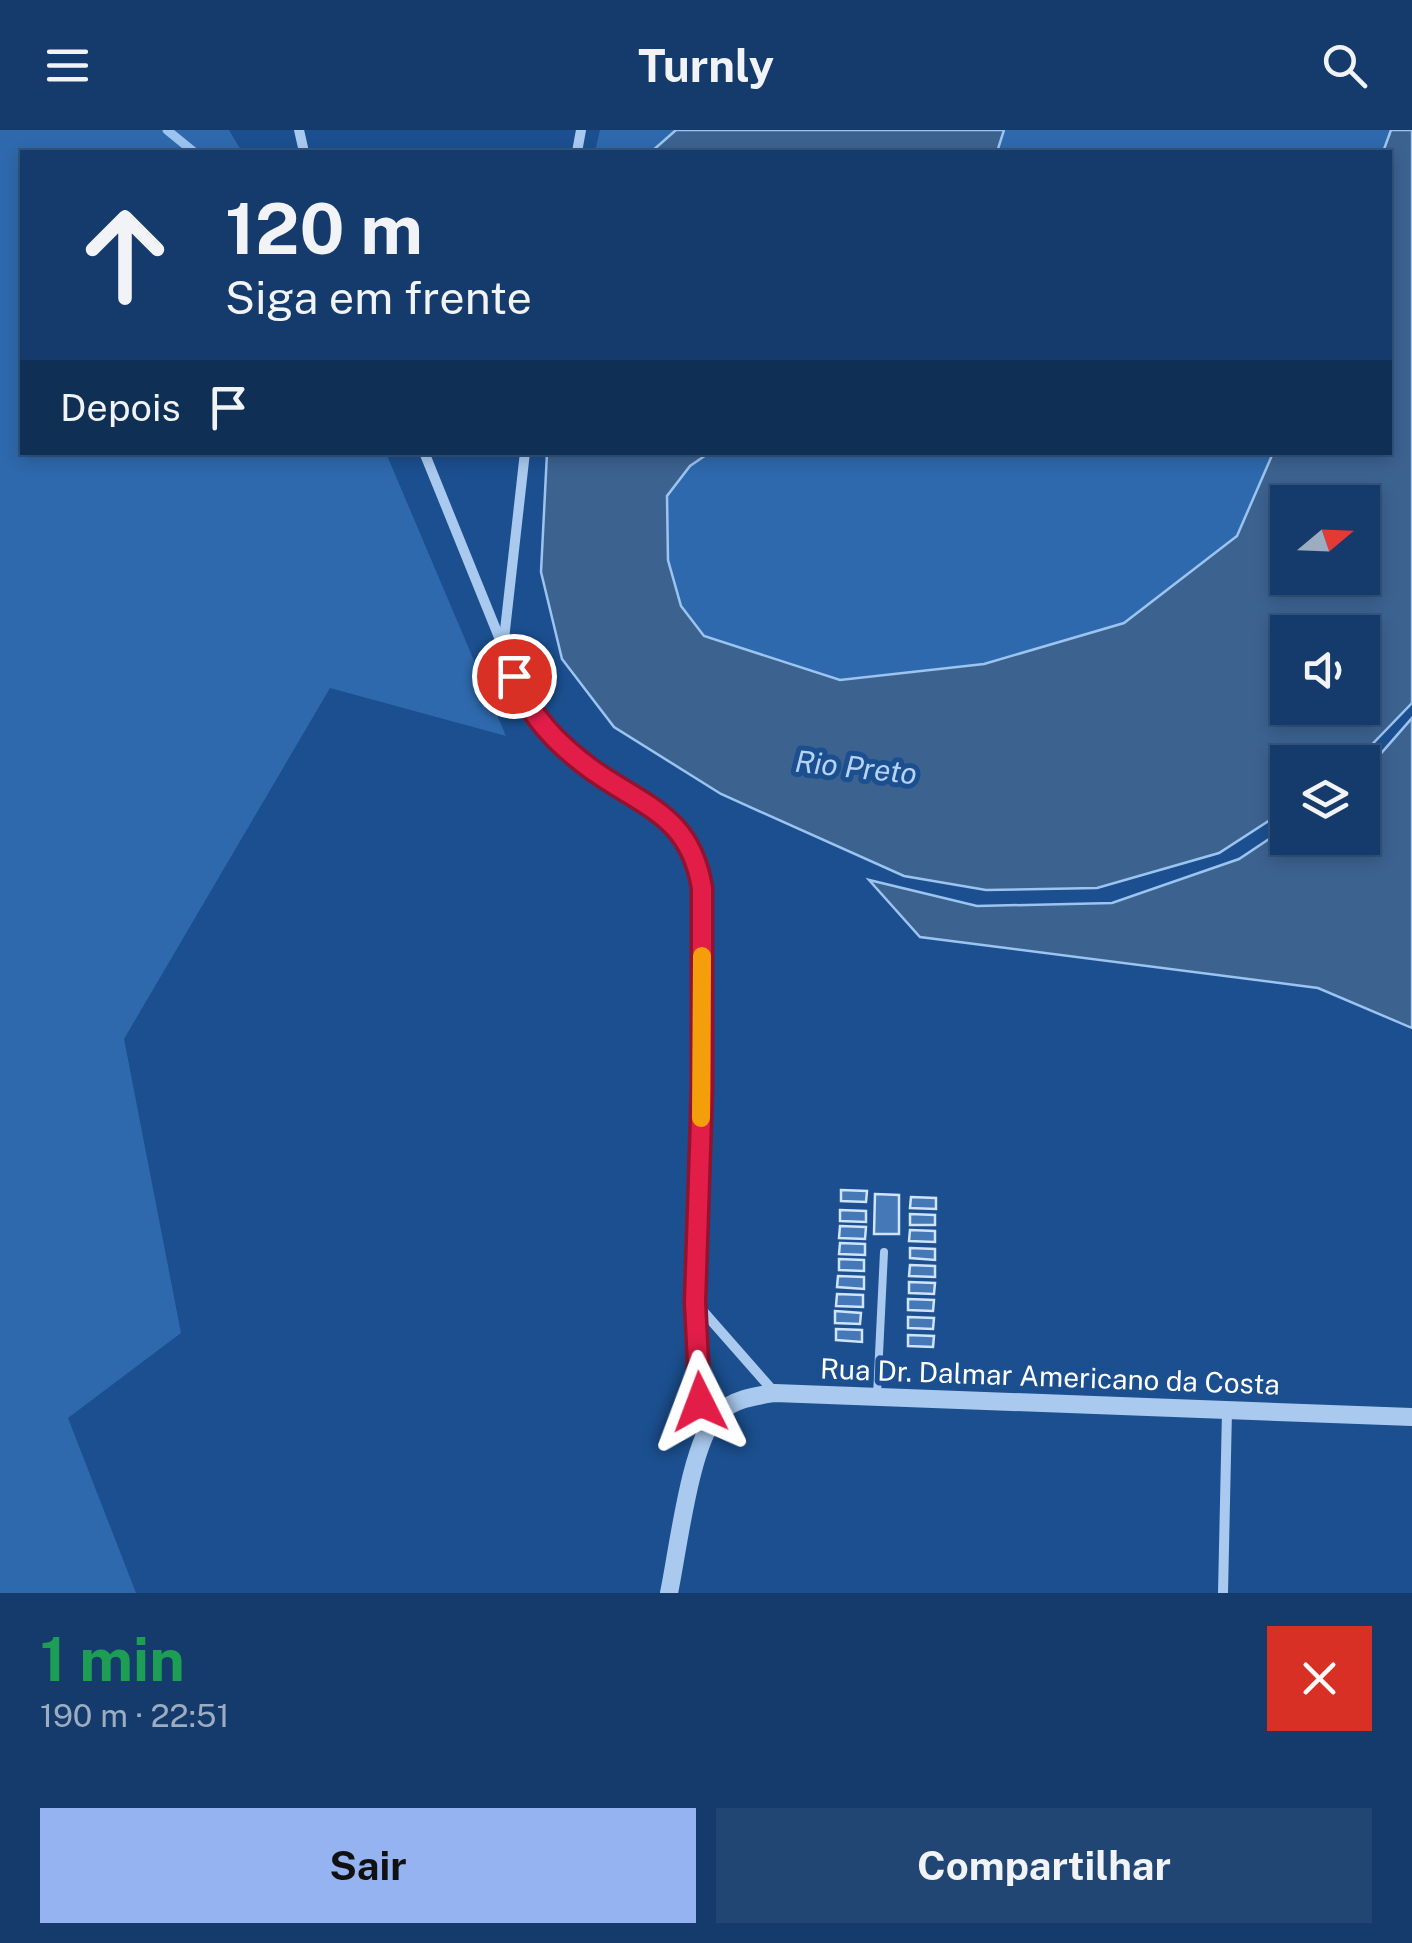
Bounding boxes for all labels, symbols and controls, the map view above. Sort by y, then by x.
icon: menu [40,38,95,93]
icon: search [1317,38,1372,93]
text: Turnly [638,39,774,92]
text: 120 m [225,187,423,270]
icon: ahead [60,190,190,320]
text: Siga em frente [225,271,532,324]
icon: arrive [201,380,256,435]
text: Depois [60,385,181,430]
north arrow [1270,485,1380,595]
map controls [1270,485,1380,855]
button: sound [1270,615,1380,725]
pin [472,634,557,719]
icon: arrive [487,649,542,704]
water label: Rio Preto [793,743,919,791]
button: layers [1270,745,1380,855]
position arrow [648,1350,752,1454]
street label: Rua Dr. Dalmar Americano da Costa [820,1351,1280,1401]
text: 1 min [40,1624,185,1695]
button: close [1267,1626,1372,1731]
text: 190 m · 22:51 [40,1697,229,1734]
button: Sair [40,1808,696,1923]
button: Compartilhar [716,1808,1372,1923]

